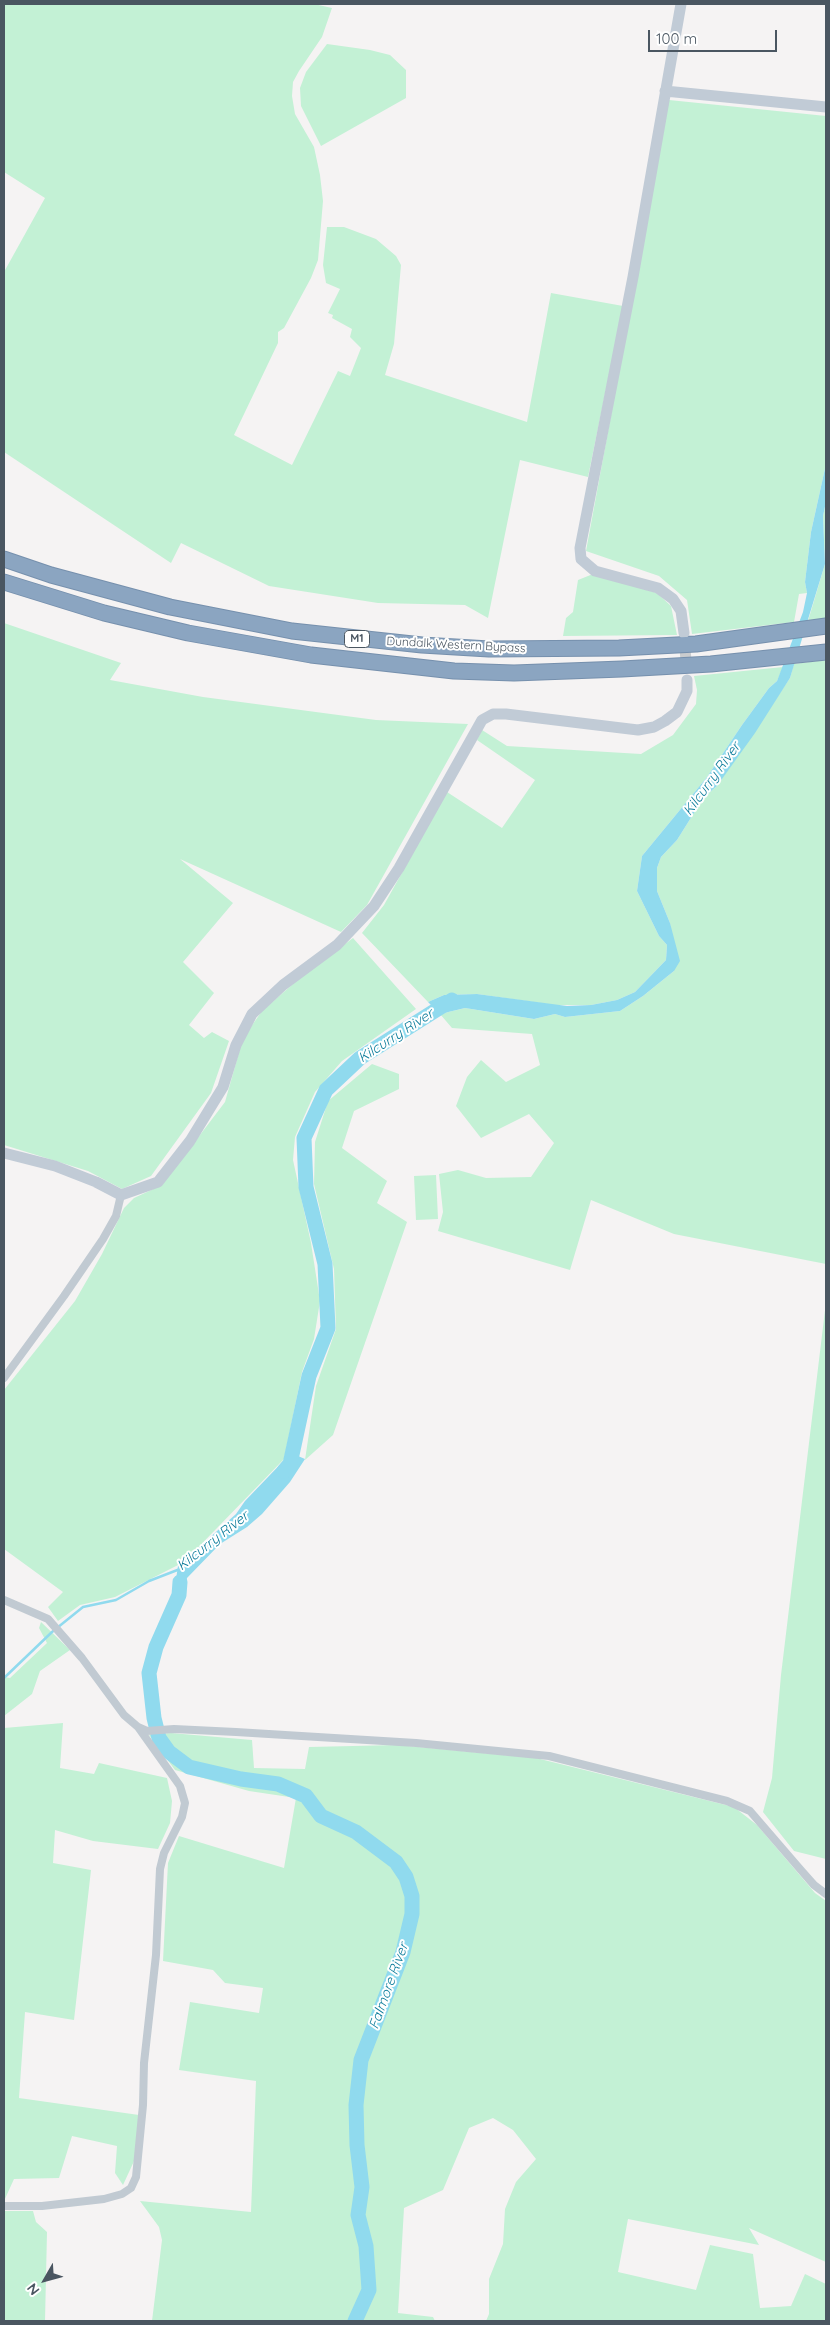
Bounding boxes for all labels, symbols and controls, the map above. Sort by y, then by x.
scale bar [650,20,779,52]
text: 100 m [656,29,697,48]
road number: M1 [344,630,370,648]
street label: Dundalk Western Bypass [386,634,526,656]
water label: Kilcurry River [680,739,744,819]
water label: Kilcurry River [355,1005,437,1067]
water label: Kilcurry River [174,1508,252,1574]
water label: Falmore River [366,1941,412,2031]
north arrow [20,2255,70,2305]
text: N [23,2280,43,2299]

